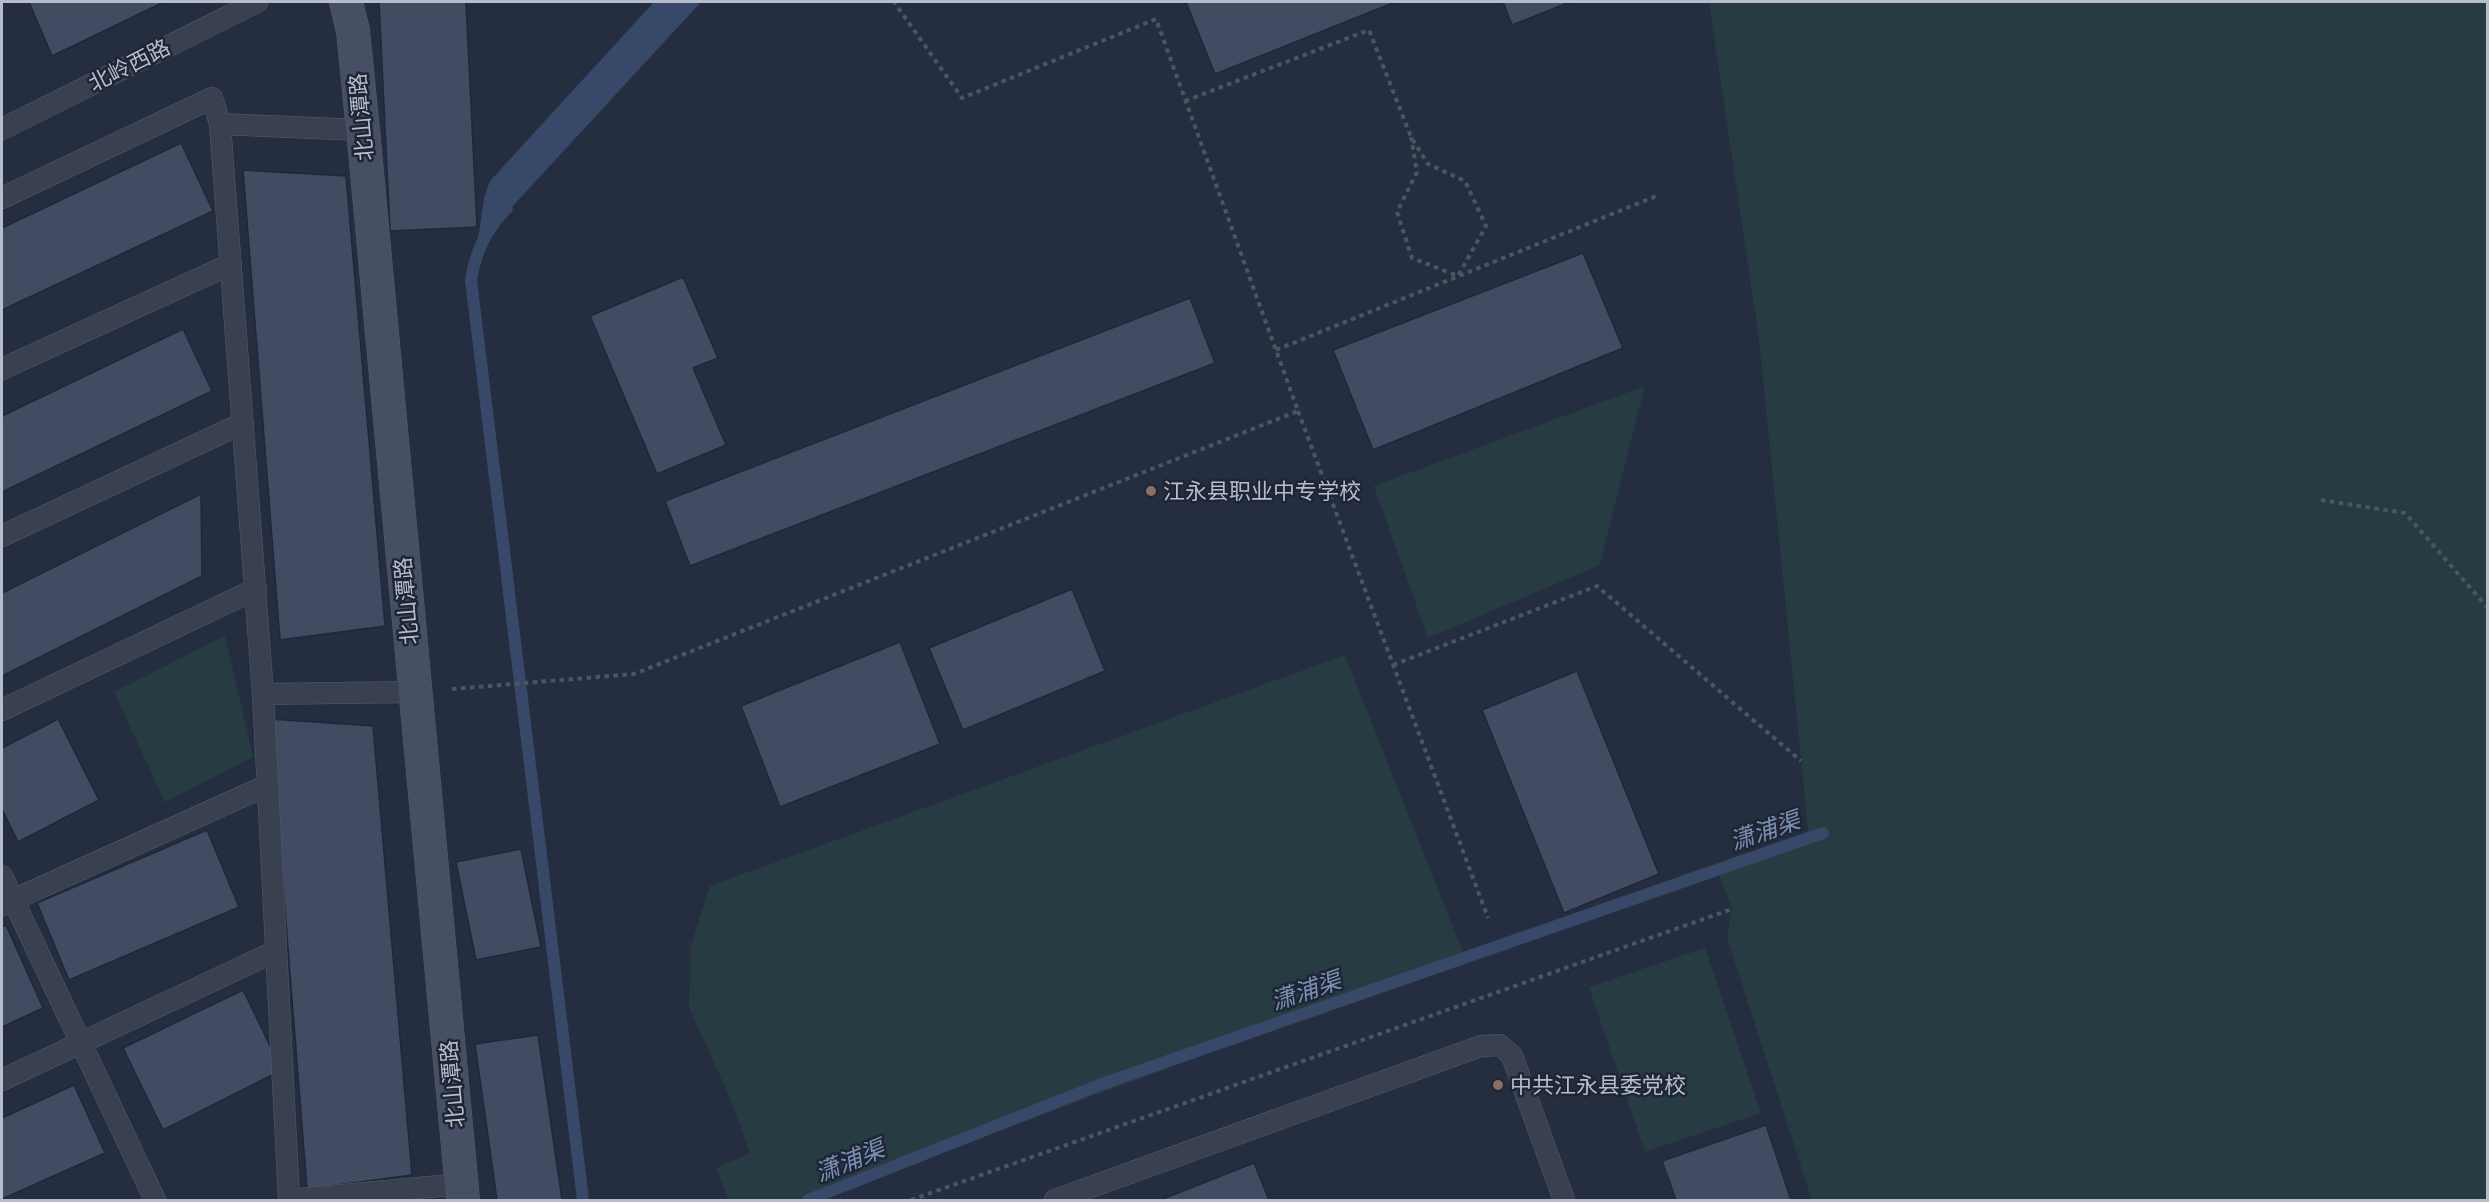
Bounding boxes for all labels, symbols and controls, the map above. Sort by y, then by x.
street label: 北岭西路 [83,33,175,97]
street label: 北山潭路 [343,72,379,162]
place label: 江永县职业中专学校 [1163,477,1361,505]
marker: 江永县职业中专学校 [1144,484,1158,498]
street label: 北山潭路 [388,556,424,646]
water label: 潇浦渠 [1726,803,1807,857]
water label: 潇浦渠 [1267,963,1348,1017]
street label: 北山潭路 [434,1039,470,1129]
place label: 中共江永县委党校 [1510,1071,1686,1099]
marker: 中共江永县委党校 [1491,1078,1505,1092]
water label: 潇浦渠 [811,1132,892,1188]

